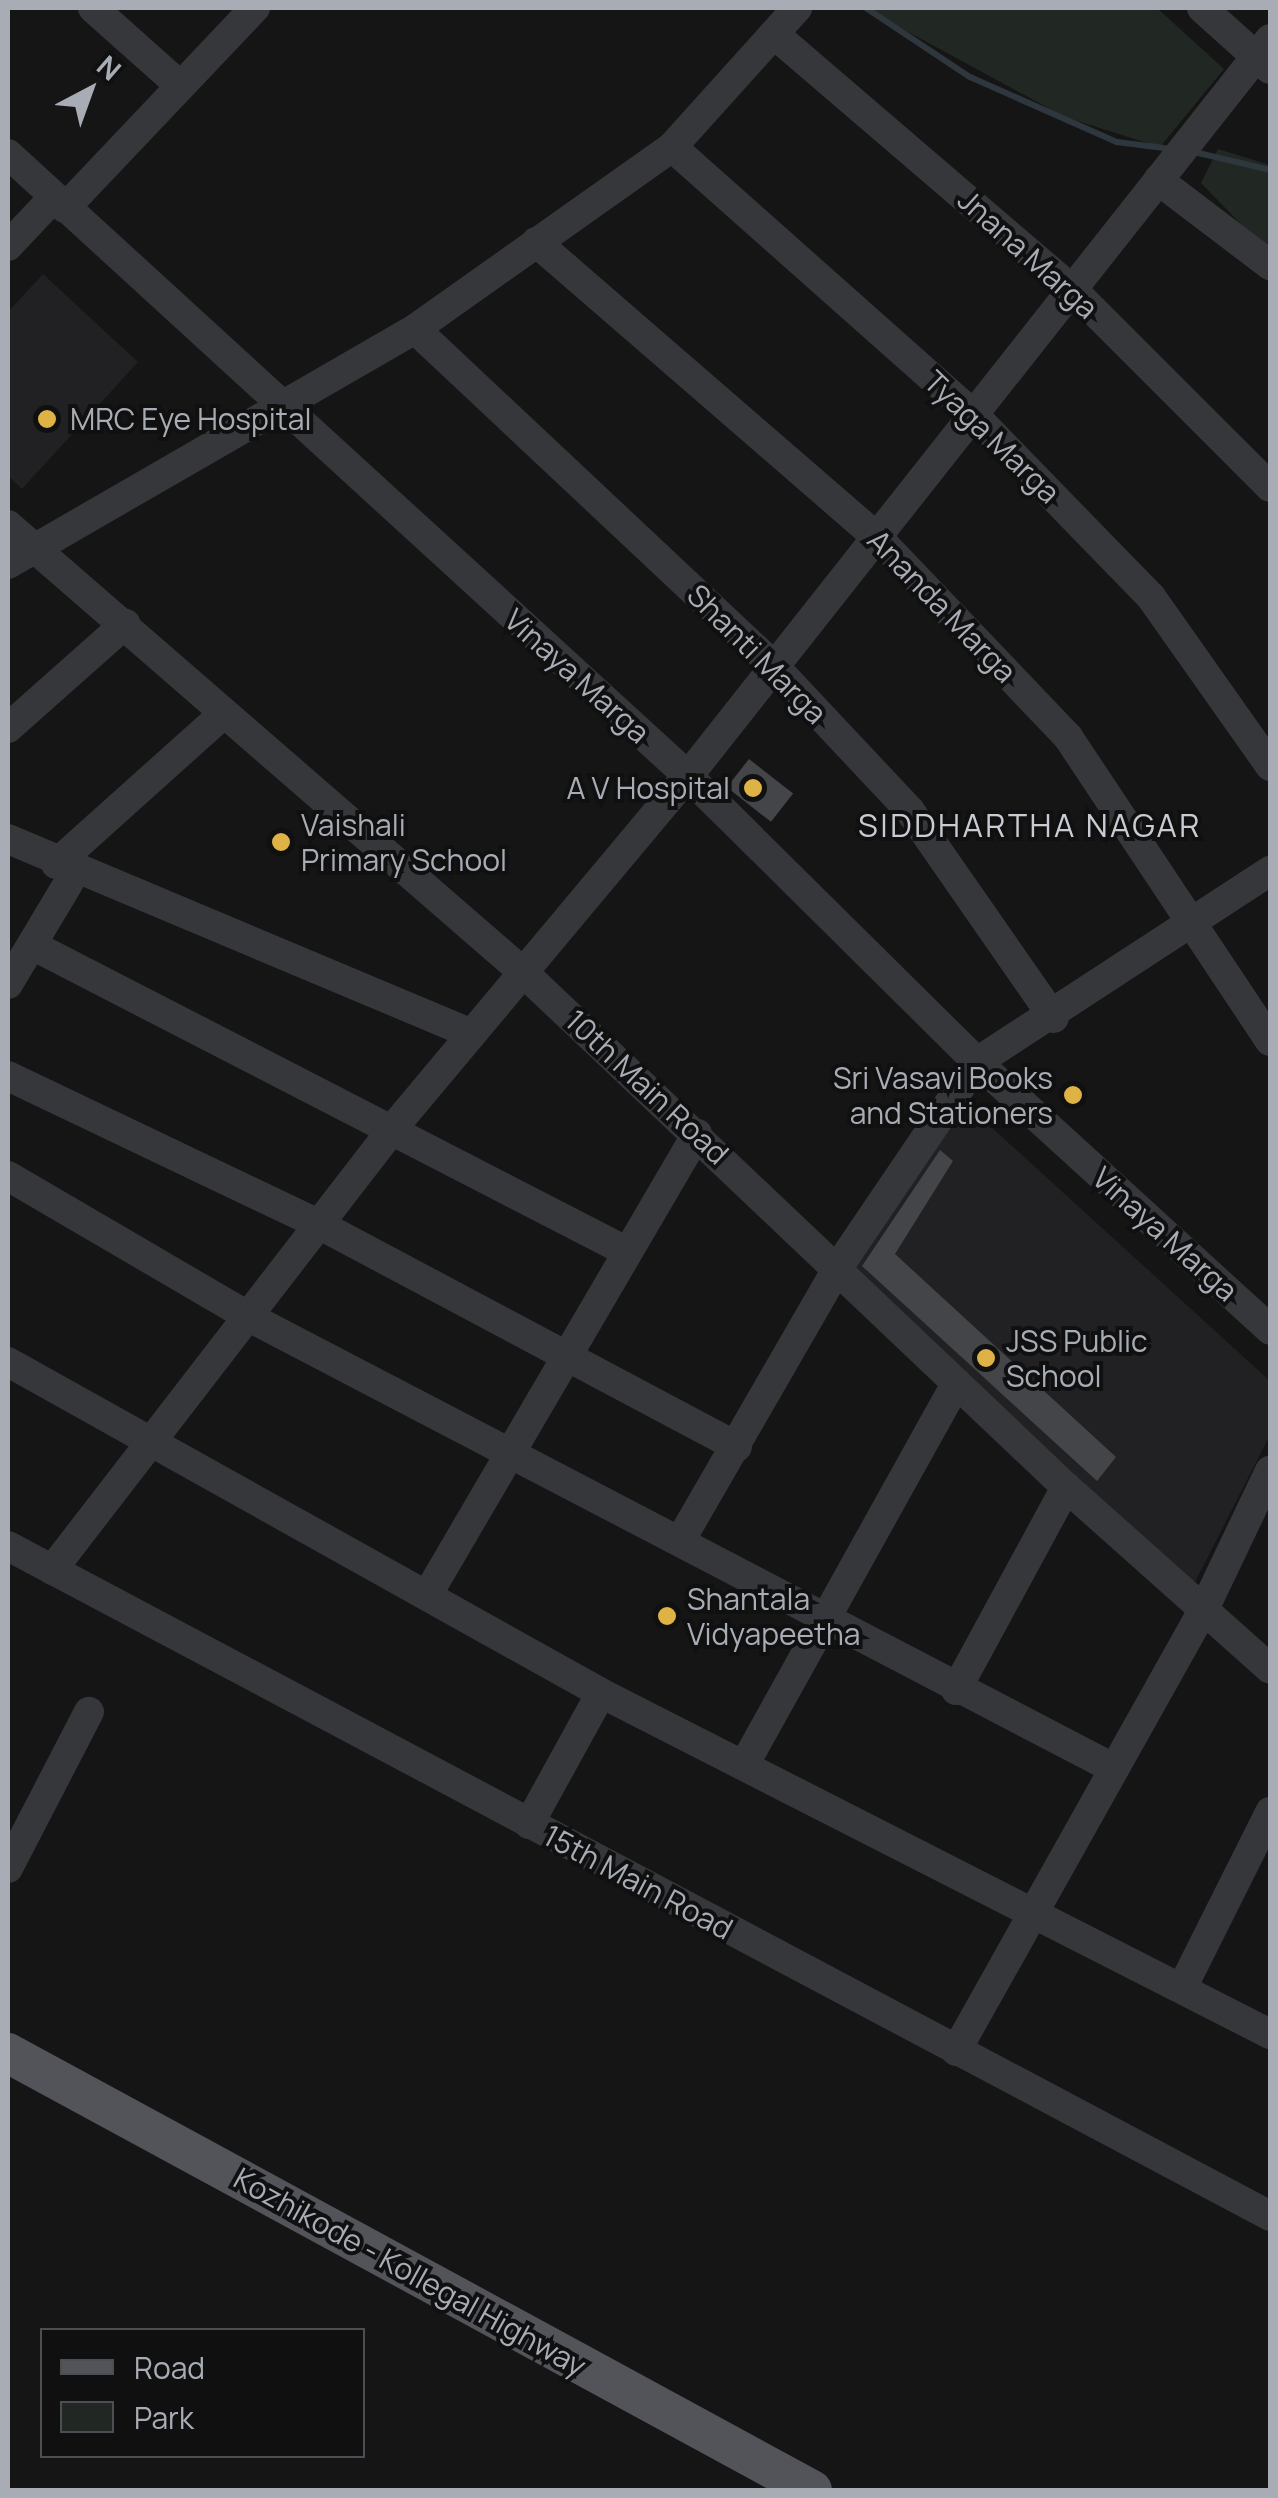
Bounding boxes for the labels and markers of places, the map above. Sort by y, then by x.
place label: MRC Eye Hospital [70,401,311,437]
marker: MRC Eye Hospital [34,406,60,432]
place label: A V Hospital [567,770,730,806]
marker: A V Hospital [740,775,766,801]
place label: Vaishali Primary School [301,807,507,878]
marker: Vaishali Primary School [270,831,292,853]
place label: Sri Vasavi Books and Stationers [833,1060,1053,1130]
marker: Sri Vasavi Books and Stationers [1062,1084,1084,1106]
place label: JSS Public School [1006,1323,1148,1394]
marker: JSS Public School [975,1347,997,1369]
place label: Shantala Vidyapeetha [687,1581,861,1652]
marker: Shantala Vidyapeetha [656,1605,678,1627]

